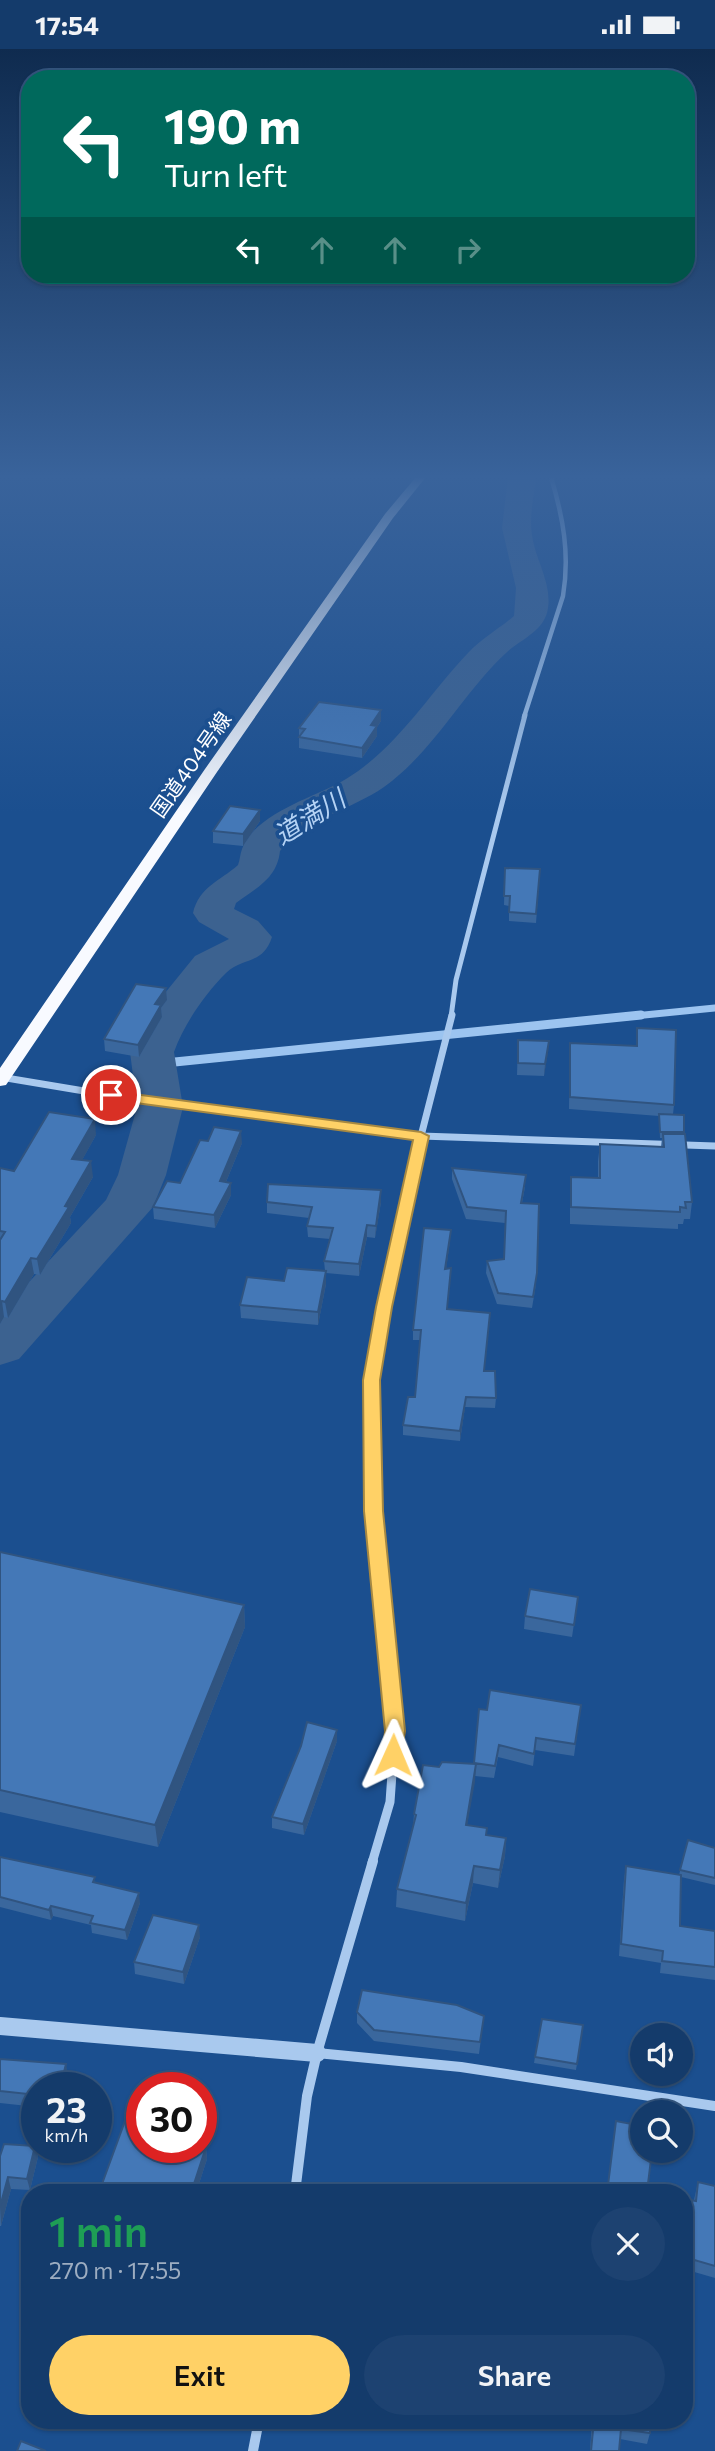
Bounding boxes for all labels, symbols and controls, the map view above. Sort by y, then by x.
text: 17:54 [35,9,99,40]
text: 190 m [164,94,301,154]
icon: left [49,98,140,189]
text: Turn left [164,154,288,194]
icon: left [230,231,268,269]
icon: ahead [303,231,341,269]
icon: ahead [376,231,414,269]
icon: right [449,231,487,269]
street label: 国道404号線 [145,706,235,822]
water label: 道満川 [268,781,353,850]
pin [81,1065,141,1125]
icon: arrive [92,1076,130,1114]
position arrow [356,1718,430,1792]
map controls [630,2023,693,2163]
button: sound [630,2023,693,2086]
speed limit sign: 30 [126,2072,217,2163]
text: 23 [46,2087,87,2130]
button: search [630,2100,693,2163]
text: km/h [45,2124,88,2146]
text: 1 min [49,2204,148,2256]
button: close [591,2207,665,2281]
text: 270 m · 17:55 [49,2256,181,2284]
button: Exit [49,2335,350,2415]
button: Share [364,2335,665,2415]

